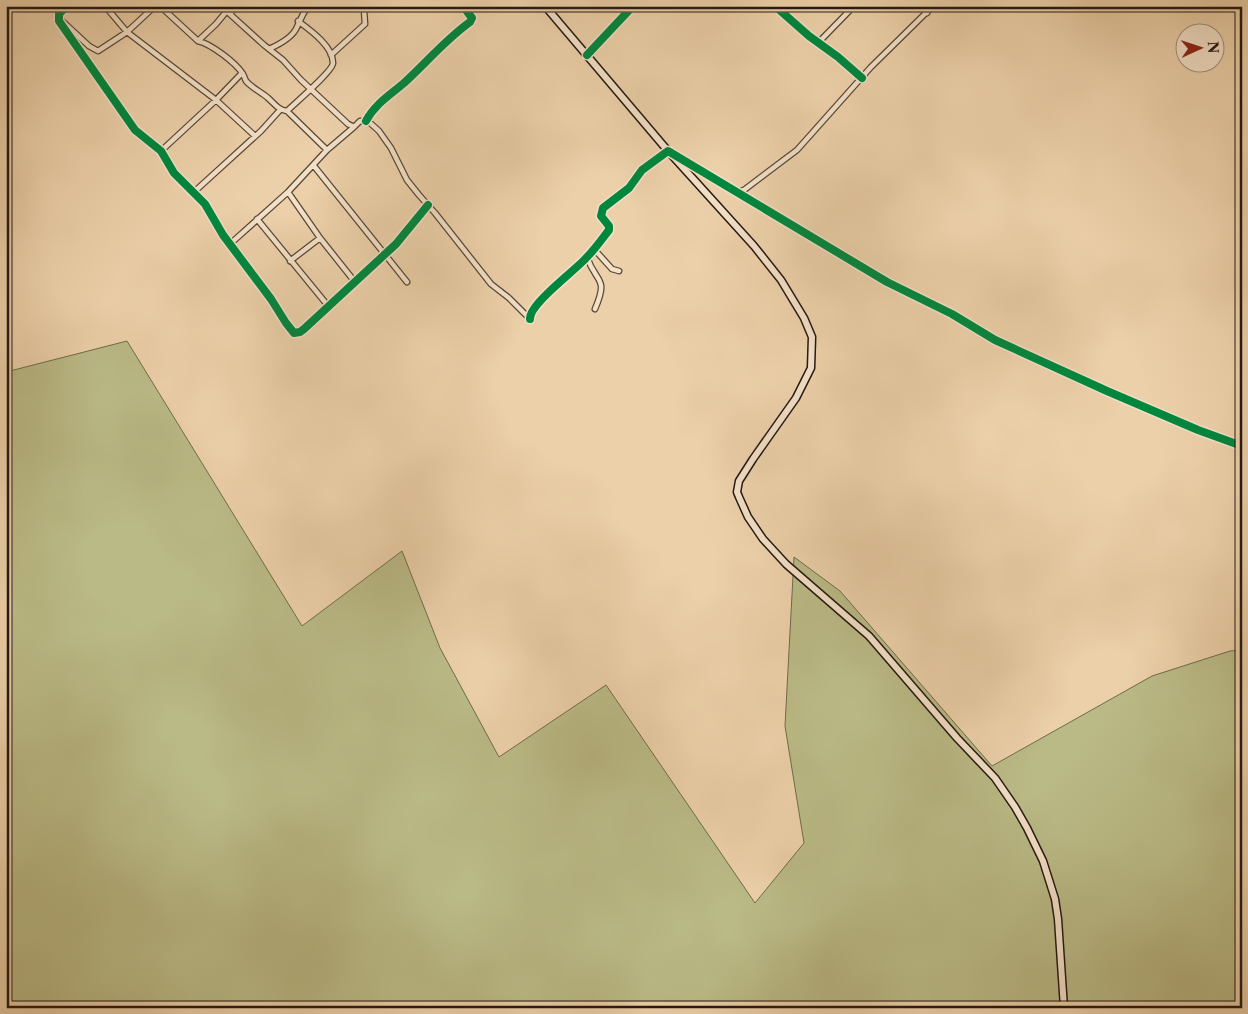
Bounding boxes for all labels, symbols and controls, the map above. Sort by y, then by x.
north arrow [1176,22,1226,72]
text: N [1204,41,1222,54]

